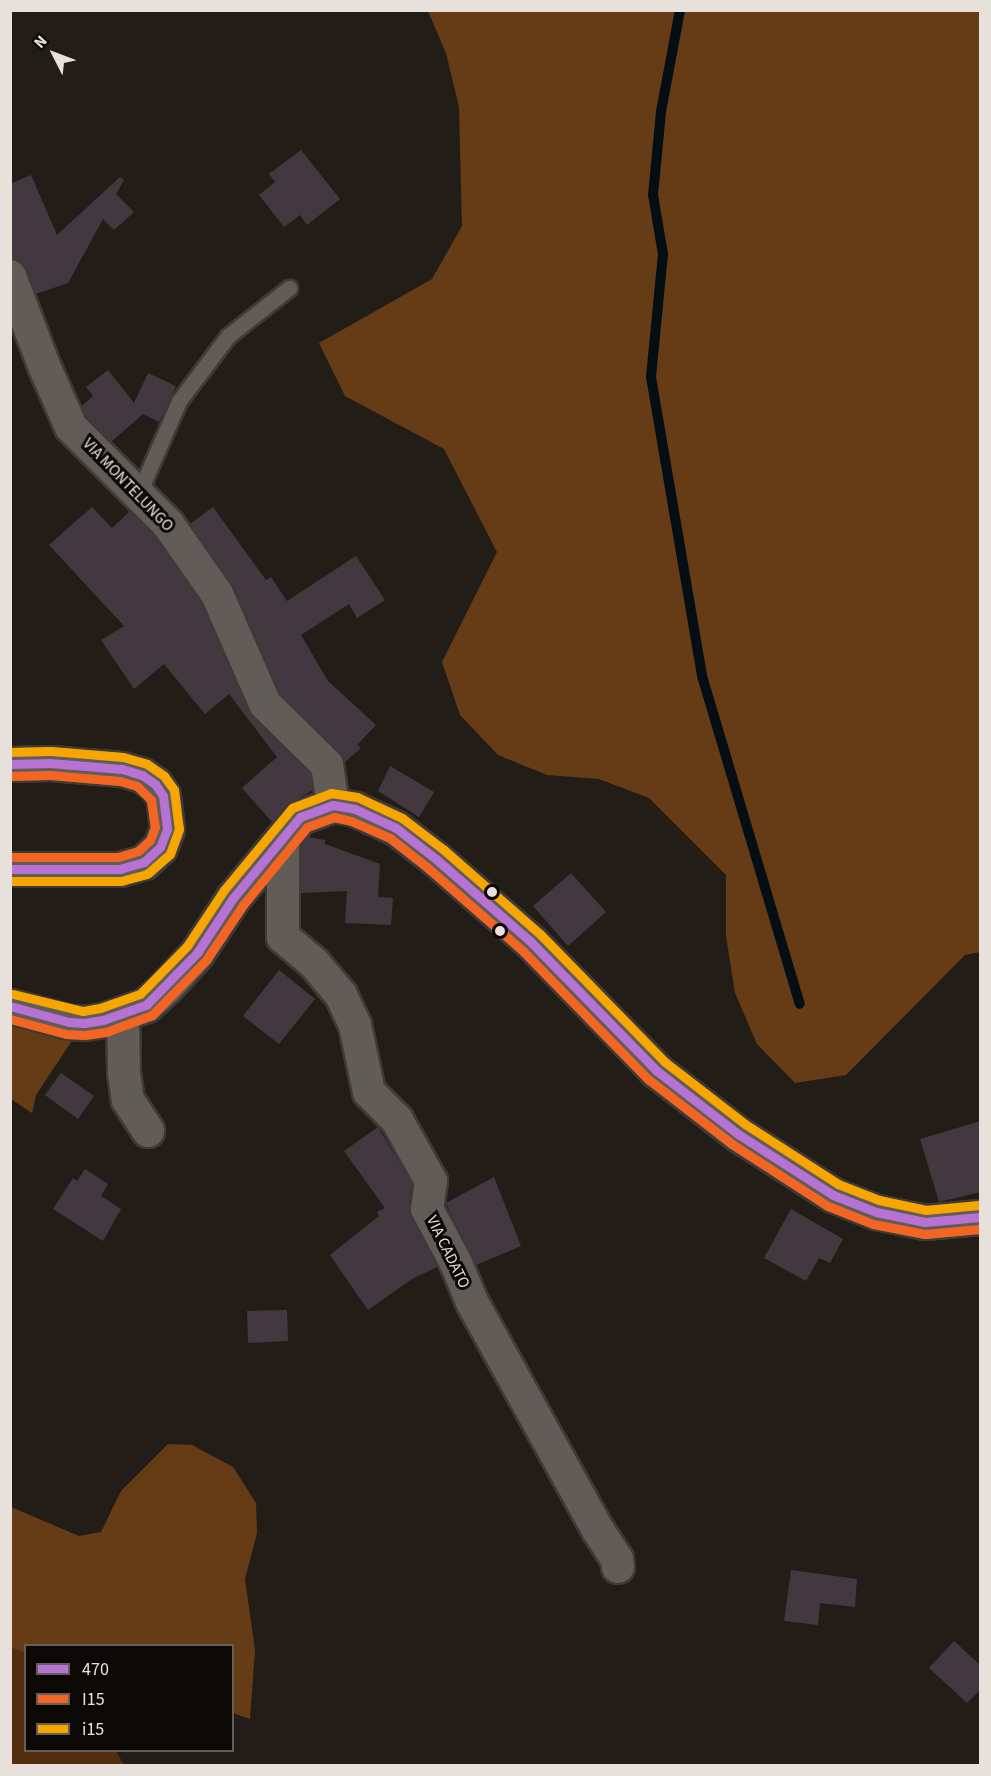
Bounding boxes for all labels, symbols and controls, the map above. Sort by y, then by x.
north arrow [24,24,84,84]
text: N [29,31,52,53]
street label: VIA MONTELUNGO [79,434,177,536]
unlabelled marker [486,886,498,898]
unlabelled marker [494,925,506,937]
street label: VIA CADATO [422,1213,474,1291]
legend [24,1644,234,1752]
text: 470 [82,1657,109,1682]
text: I15 [82,1687,105,1712]
text: i15 [82,1717,104,1742]

